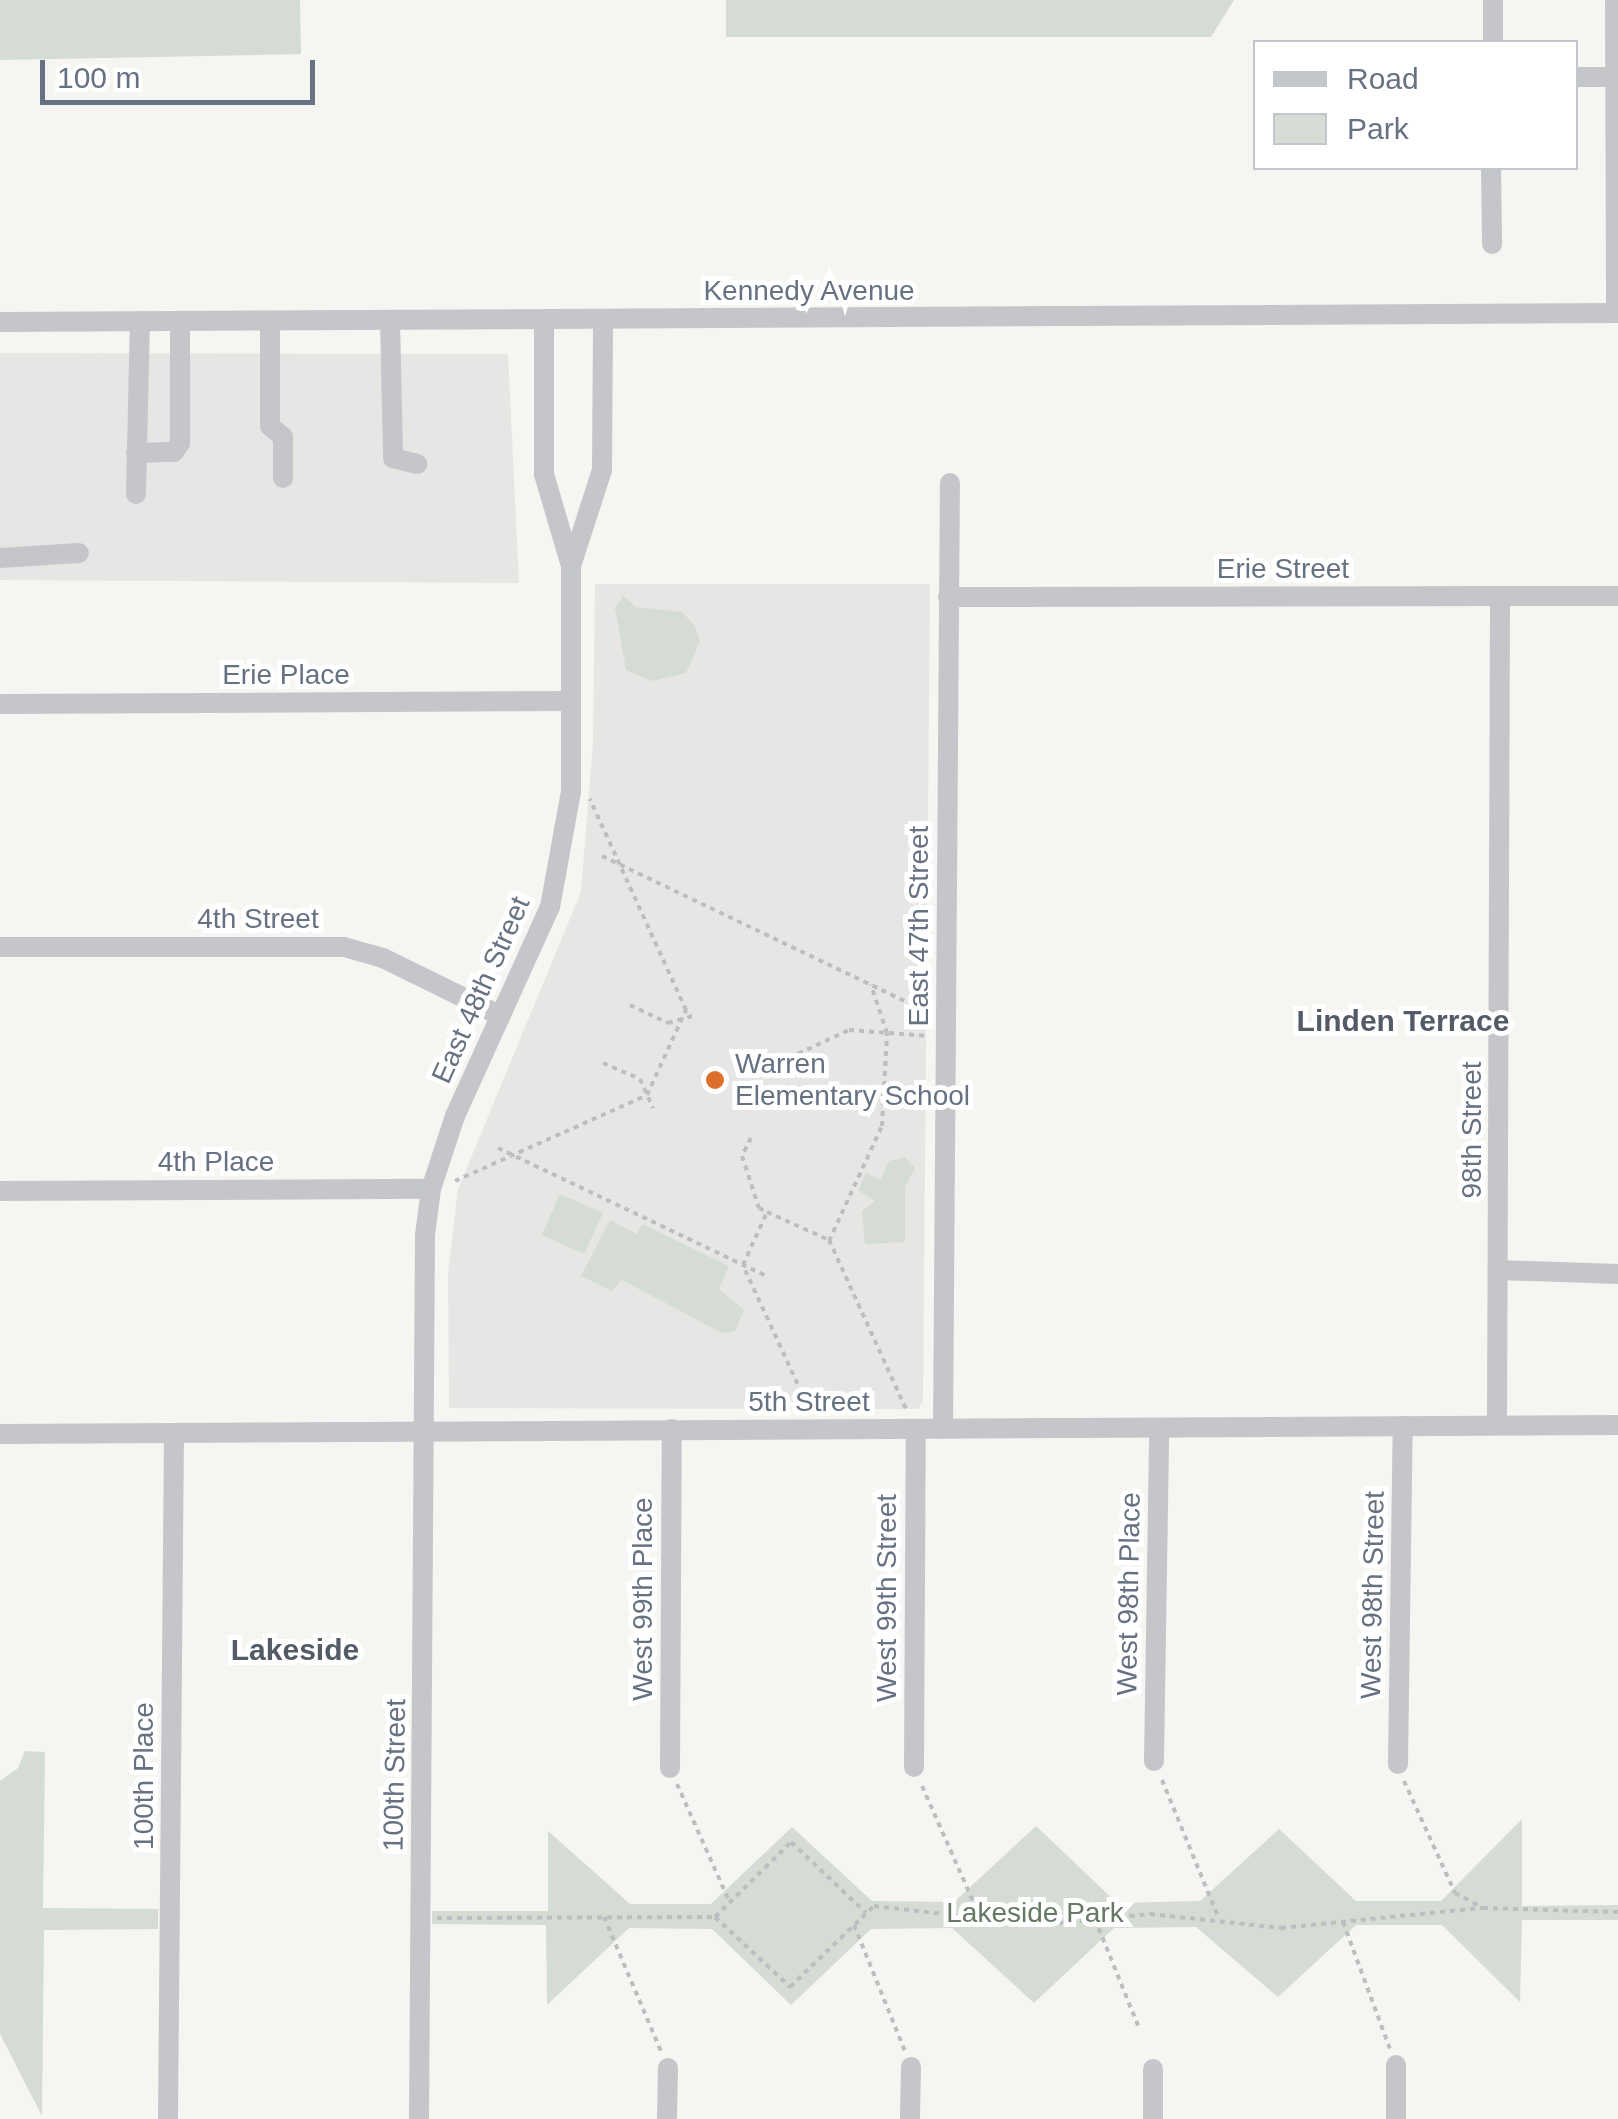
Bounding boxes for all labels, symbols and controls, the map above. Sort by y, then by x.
scale bar [45,40,320,102]
legend [1253,40,1578,170]
text: 100 m [57,61,140,94]
text: Road [1347,62,1419,95]
text: Park [1347,112,1409,145]
street label: Kennedy Avenue [703,274,915,308]
street label: Erie Street [1217,552,1349,586]
street label: Erie Place [222,658,350,692]
street label: East 47th Street [902,826,936,1026]
street label: East 48th Street [425,891,537,1089]
street label: 4th Street [197,902,319,936]
district label: Linden Terrace [1297,1003,1509,1039]
place label: Warren Elementary School [735,1047,970,1113]
street label: 98th Street [1455,1062,1489,1198]
marker: Warren Elementary School [704,1069,726,1091]
street label: 4th Place [158,1145,274,1179]
street label: 5th Street [748,1385,870,1419]
street label: West 98th Street [1354,1491,1392,1699]
street label: West 98th Place [1110,1492,1148,1696]
street label: West 99th Street [870,1494,904,1702]
street label: West 99th Place [626,1497,660,1701]
district label: Lakeside [231,1632,359,1668]
street label: 100th Street [377,1698,413,1852]
street label: 100th Place [127,1702,161,1850]
park label: Lakeside Park [946,1896,1124,1930]

